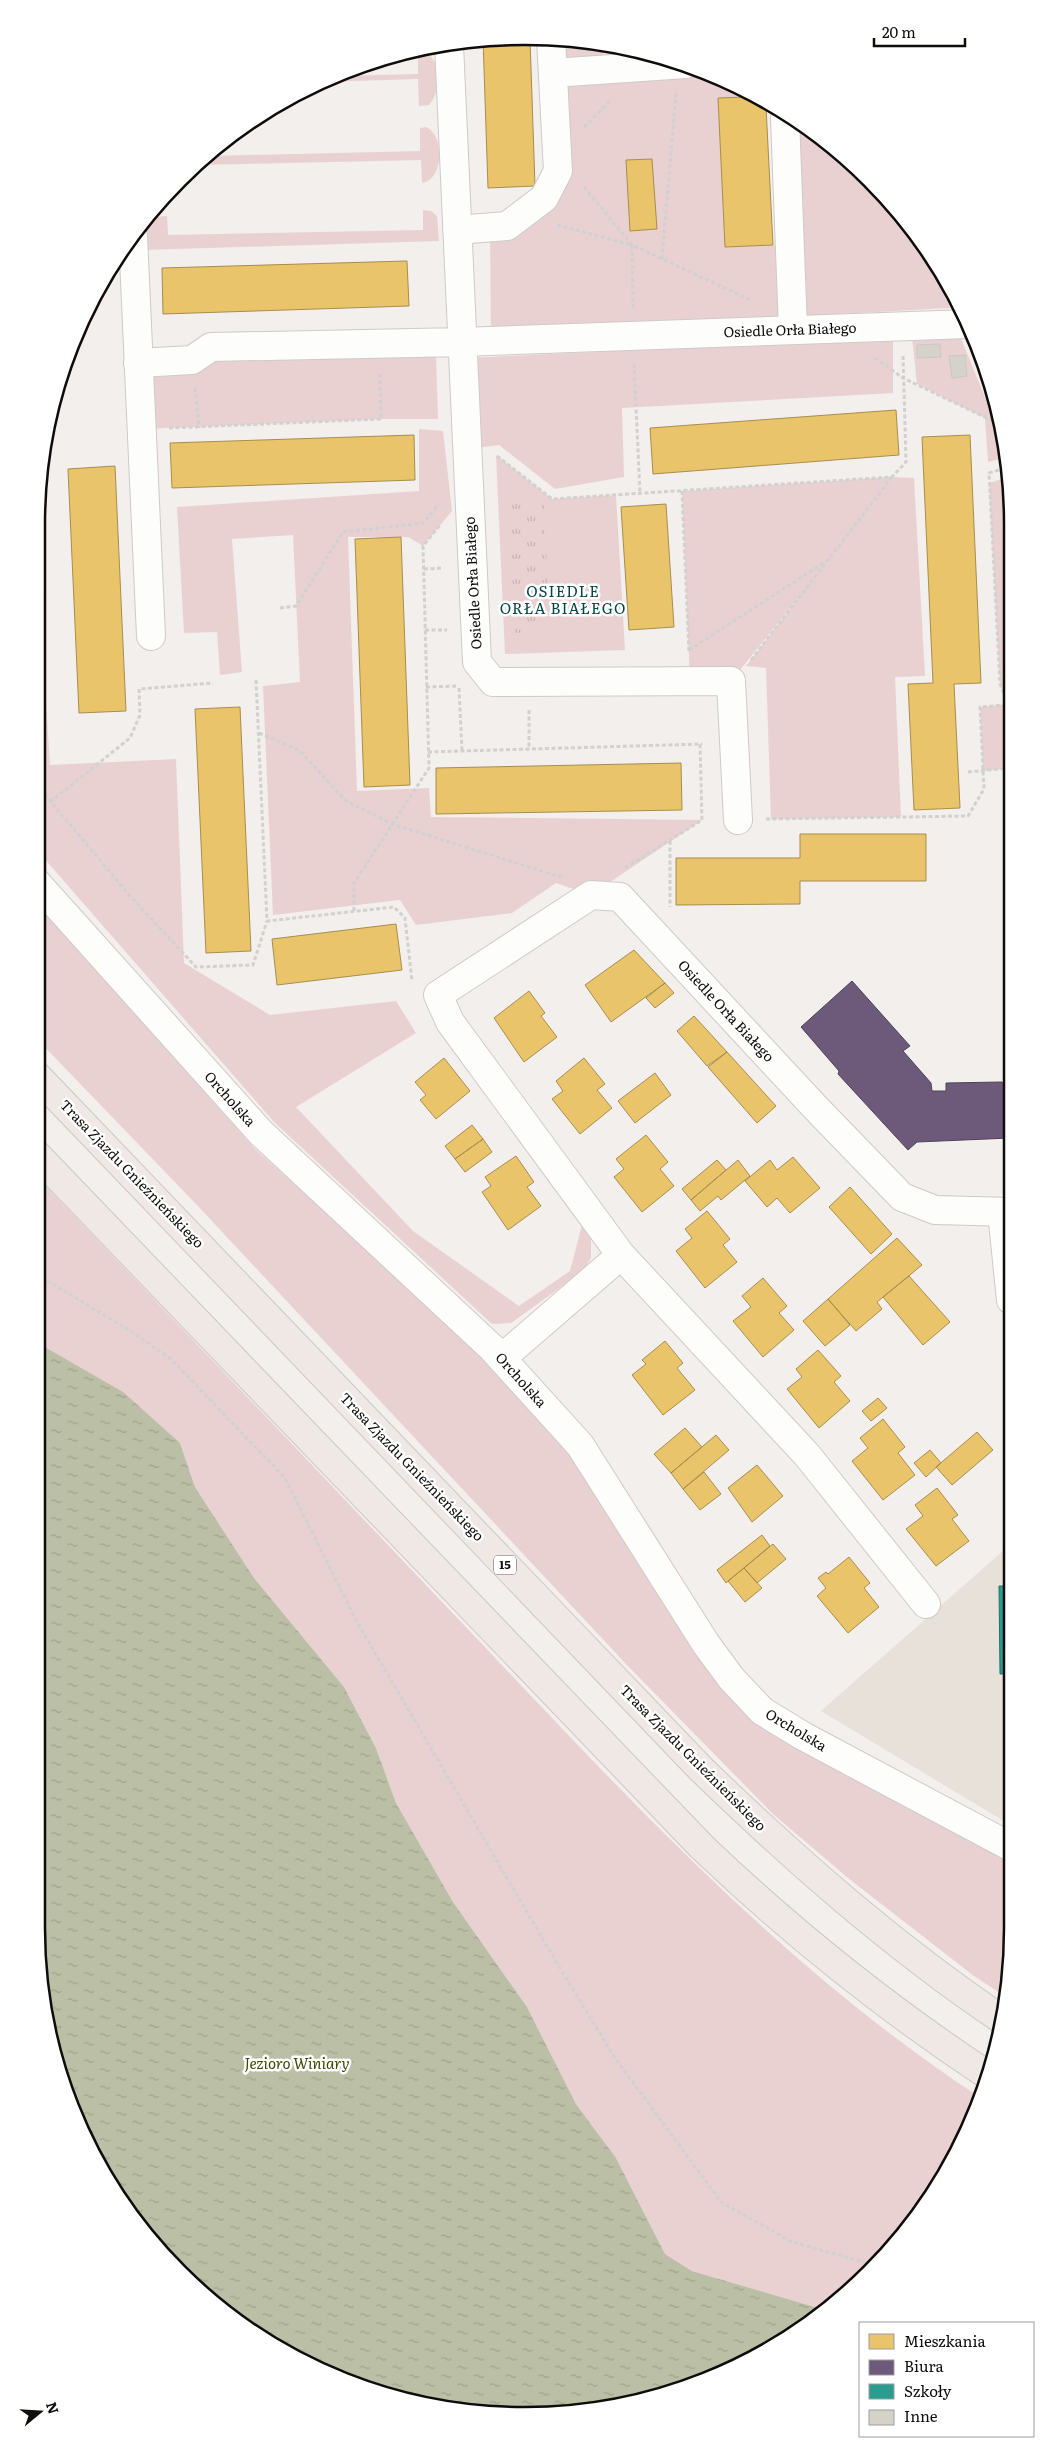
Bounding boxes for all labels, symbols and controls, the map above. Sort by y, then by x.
scale bar [874,15,965,47]
text: 20 m [882,20,916,43]
street label: Osiedle Orła Białego [723,317,857,341]
street label: Osiedle Orła Białego [459,516,485,650]
district label: OSIEDLE ORŁA BIAŁEGO [500,579,626,619]
street label: Osiedle Orła Białego [674,955,779,1066]
street label: Orcholska [200,1066,261,1131]
street label: Trasa Zjazdu Gnieźnieńskiego [56,1095,209,1252]
street label: Orcholska [491,1347,552,1412]
street label: Trasa Zjazdu Gnieźnieńskiego [336,1388,489,1545]
road number: 15 [494,1556,516,1574]
street label: Trasa Zjazdu Gnieźnieńskiego [616,1680,771,1835]
street label: Orcholska [762,1703,831,1756]
water label: Jezioro Winiary [244,2051,350,2074]
legend [859,2322,1034,2437]
text: Mieszkania [904,2329,986,2352]
text: Biura [904,2354,945,2377]
text: Szkoły [904,2379,952,2402]
north arrow [15,2387,65,2437]
text: N [42,2399,65,2417]
text: Inne [904,2404,938,2427]

